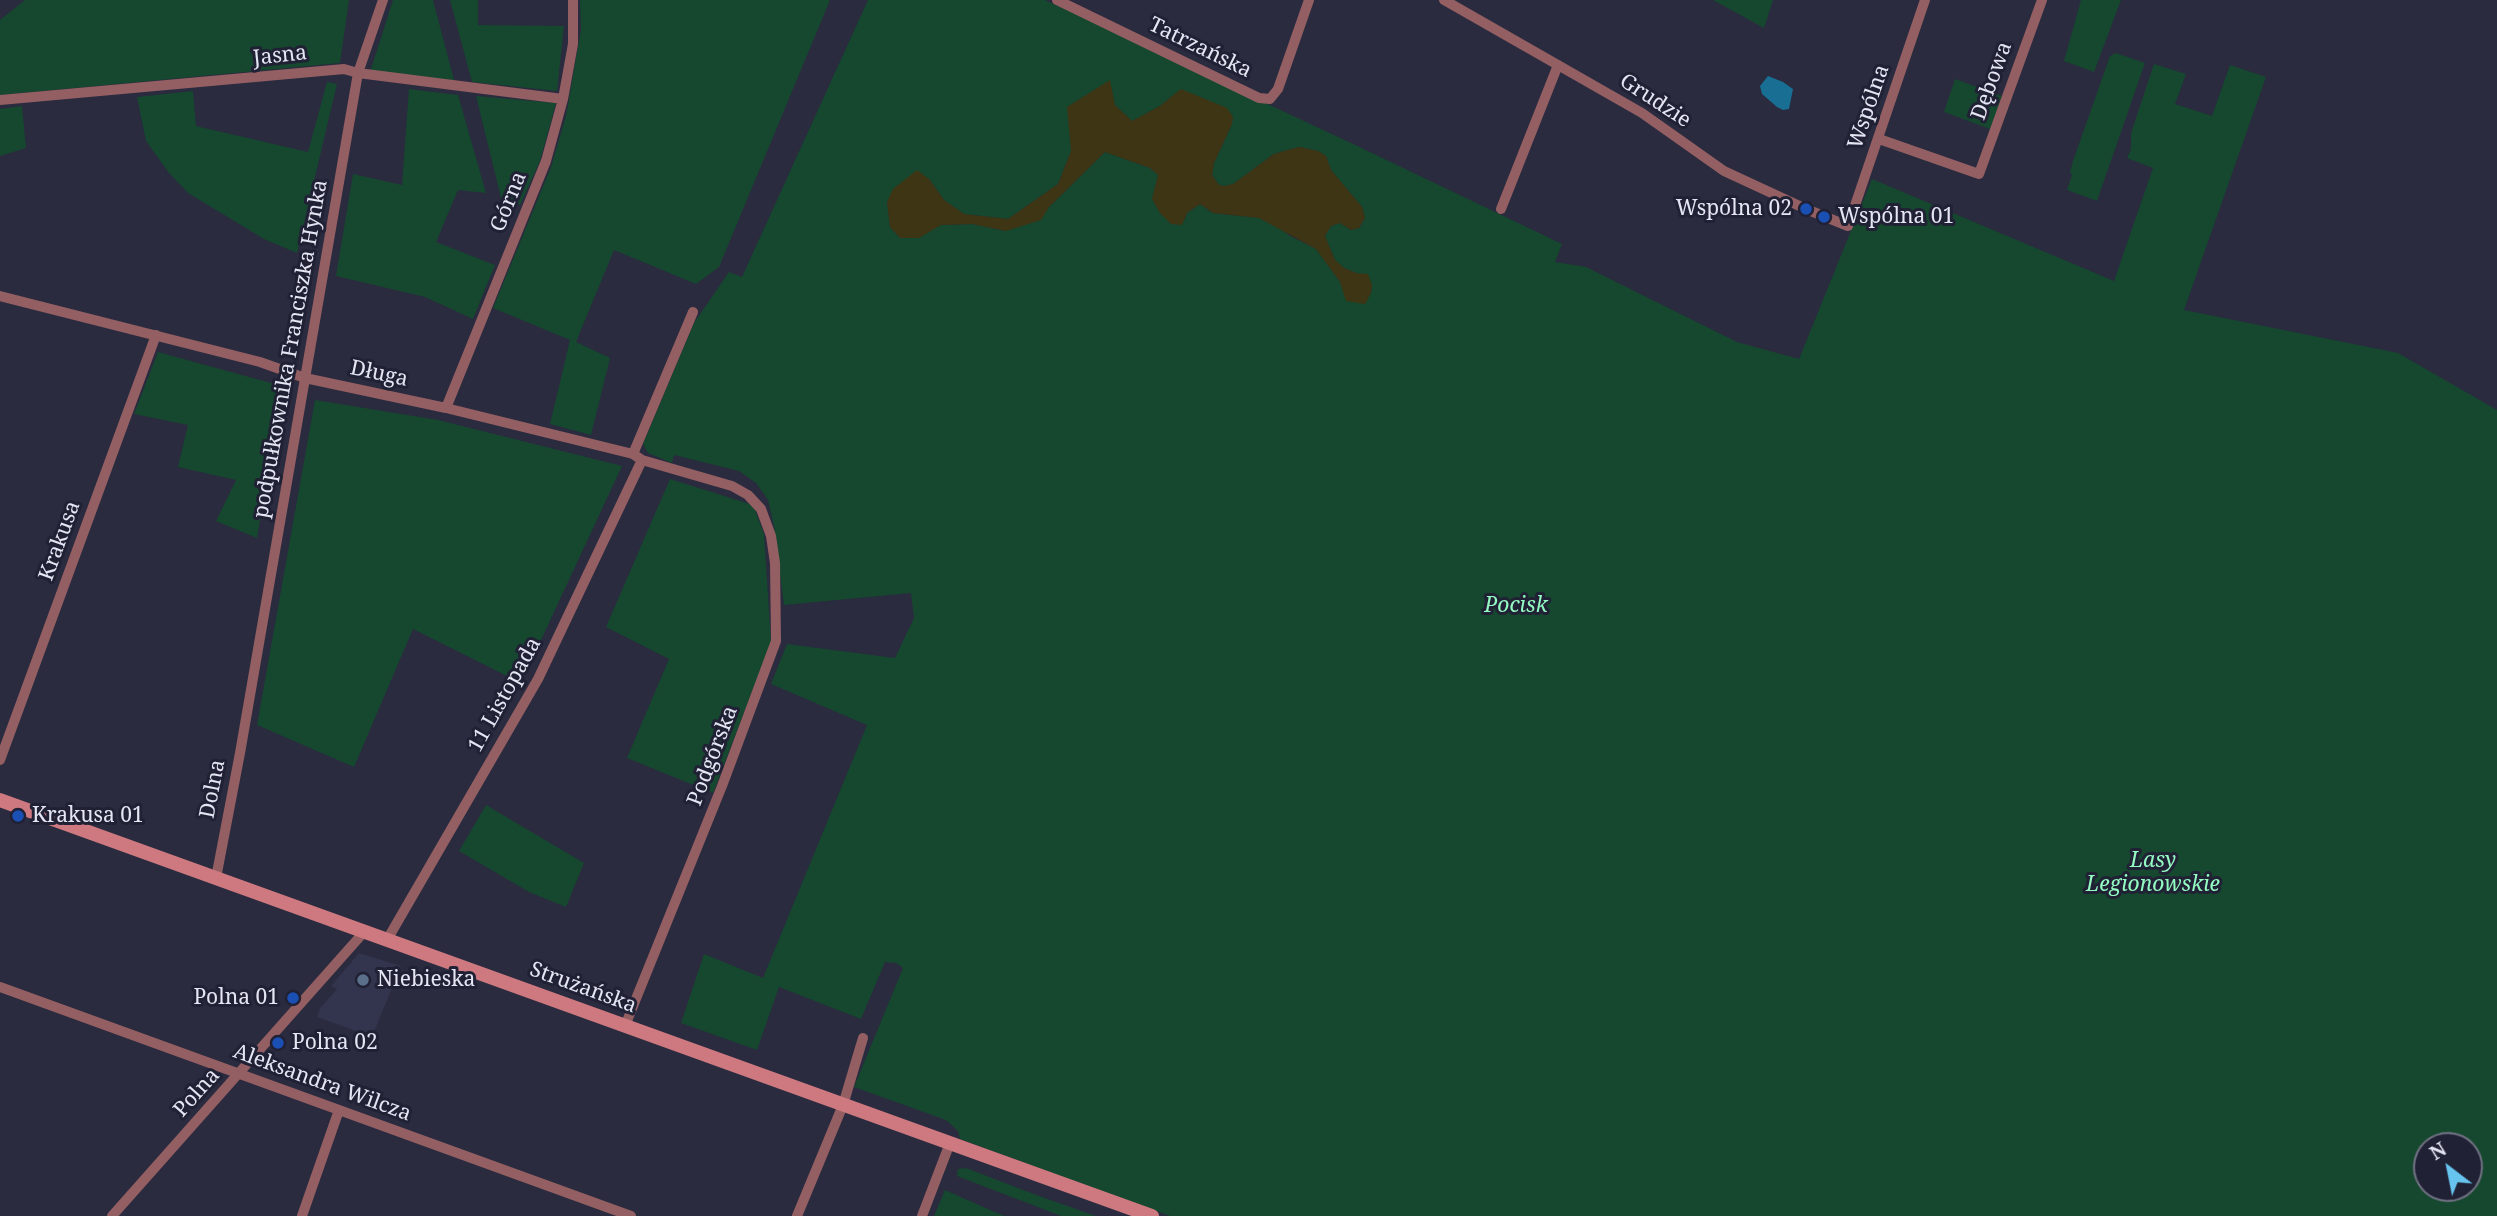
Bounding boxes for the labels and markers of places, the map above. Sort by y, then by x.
place label: Wspólna 02 [1676,196,1792,222]
marker: Wspólna 02 [1798,201,1814,217]
place label: Wspólna 01 [1838,204,1954,230]
marker: Wspólna 01 [1816,209,1832,225]
place label: Krakusa 01 [32,803,144,829]
marker: Krakusa 01 [10,808,26,824]
place label: Niebieska [377,967,475,993]
marker: Niebieska [355,972,371,988]
place label: Polna 01 [193,985,279,1011]
marker: Polna 01 [285,990,301,1006]
place label: Polna 02 [292,1030,378,1056]
marker: Polna 02 [270,1035,286,1051]

